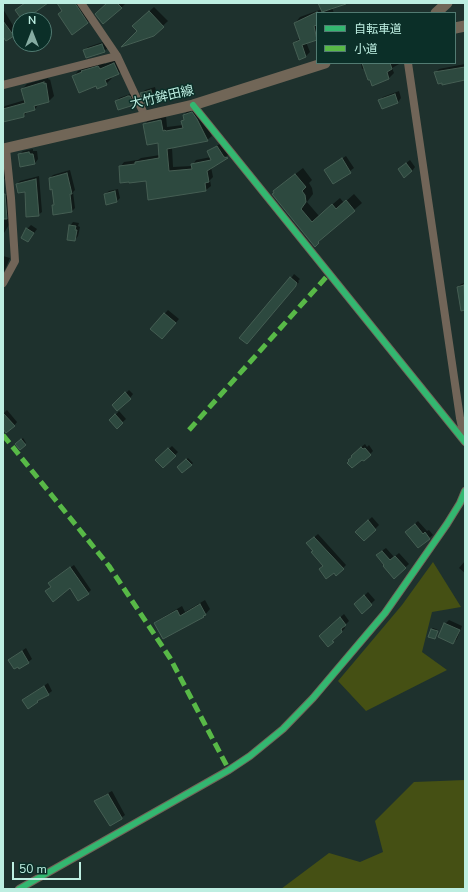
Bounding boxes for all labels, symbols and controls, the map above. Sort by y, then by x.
north arrow [12,12,52,52]
legend [316,12,456,64]
text: N [28,13,36,28]
text: 自転車道 [354,21,402,37]
text: 小道 [354,41,378,57]
street label: 大竹鉾田線 [129,83,195,113]
scale bar [14,854,83,880]
text: 50 m [19,861,47,877]

